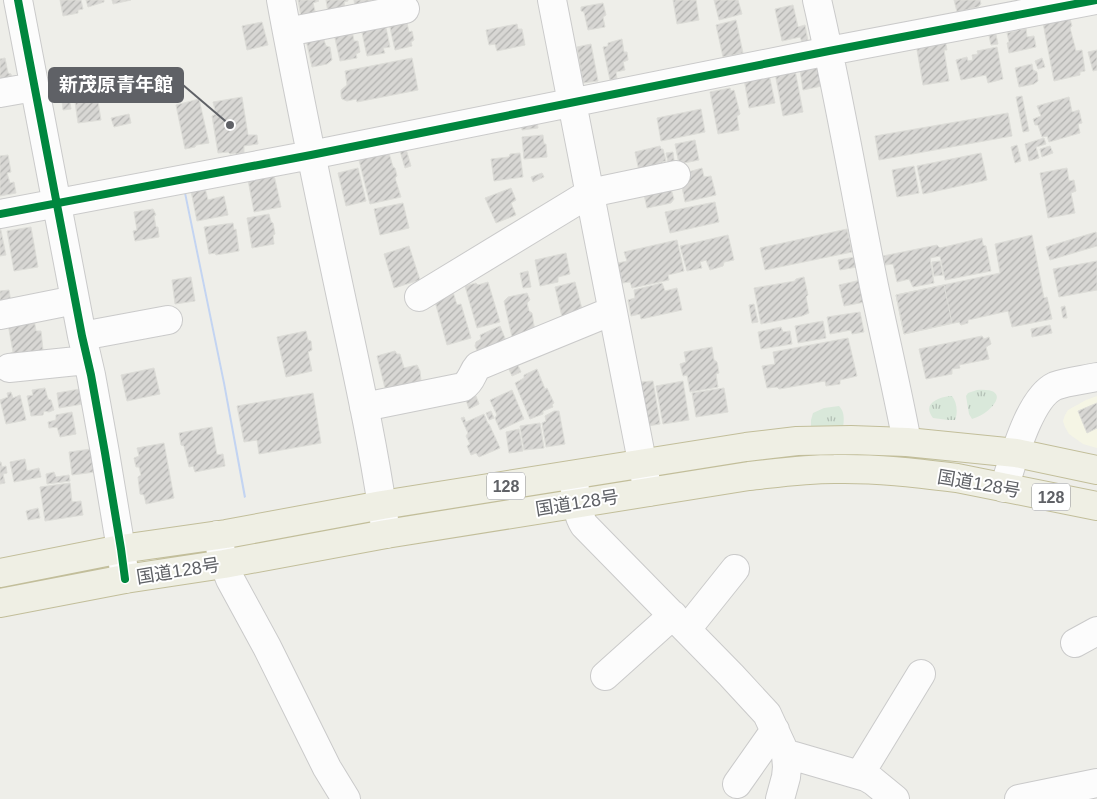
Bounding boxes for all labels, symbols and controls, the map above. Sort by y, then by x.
callout: 新茂原青年館 [49,68,183,102]
text: 新茂原青年館 [59,74,173,95]
street label: 国道128号 [936,467,1022,501]
road number: 128 [487,472,525,500]
road number: 128 [1032,484,1070,511]
street label: 国道128号 [534,487,620,519]
street label: 国道128号 [135,555,221,587]

